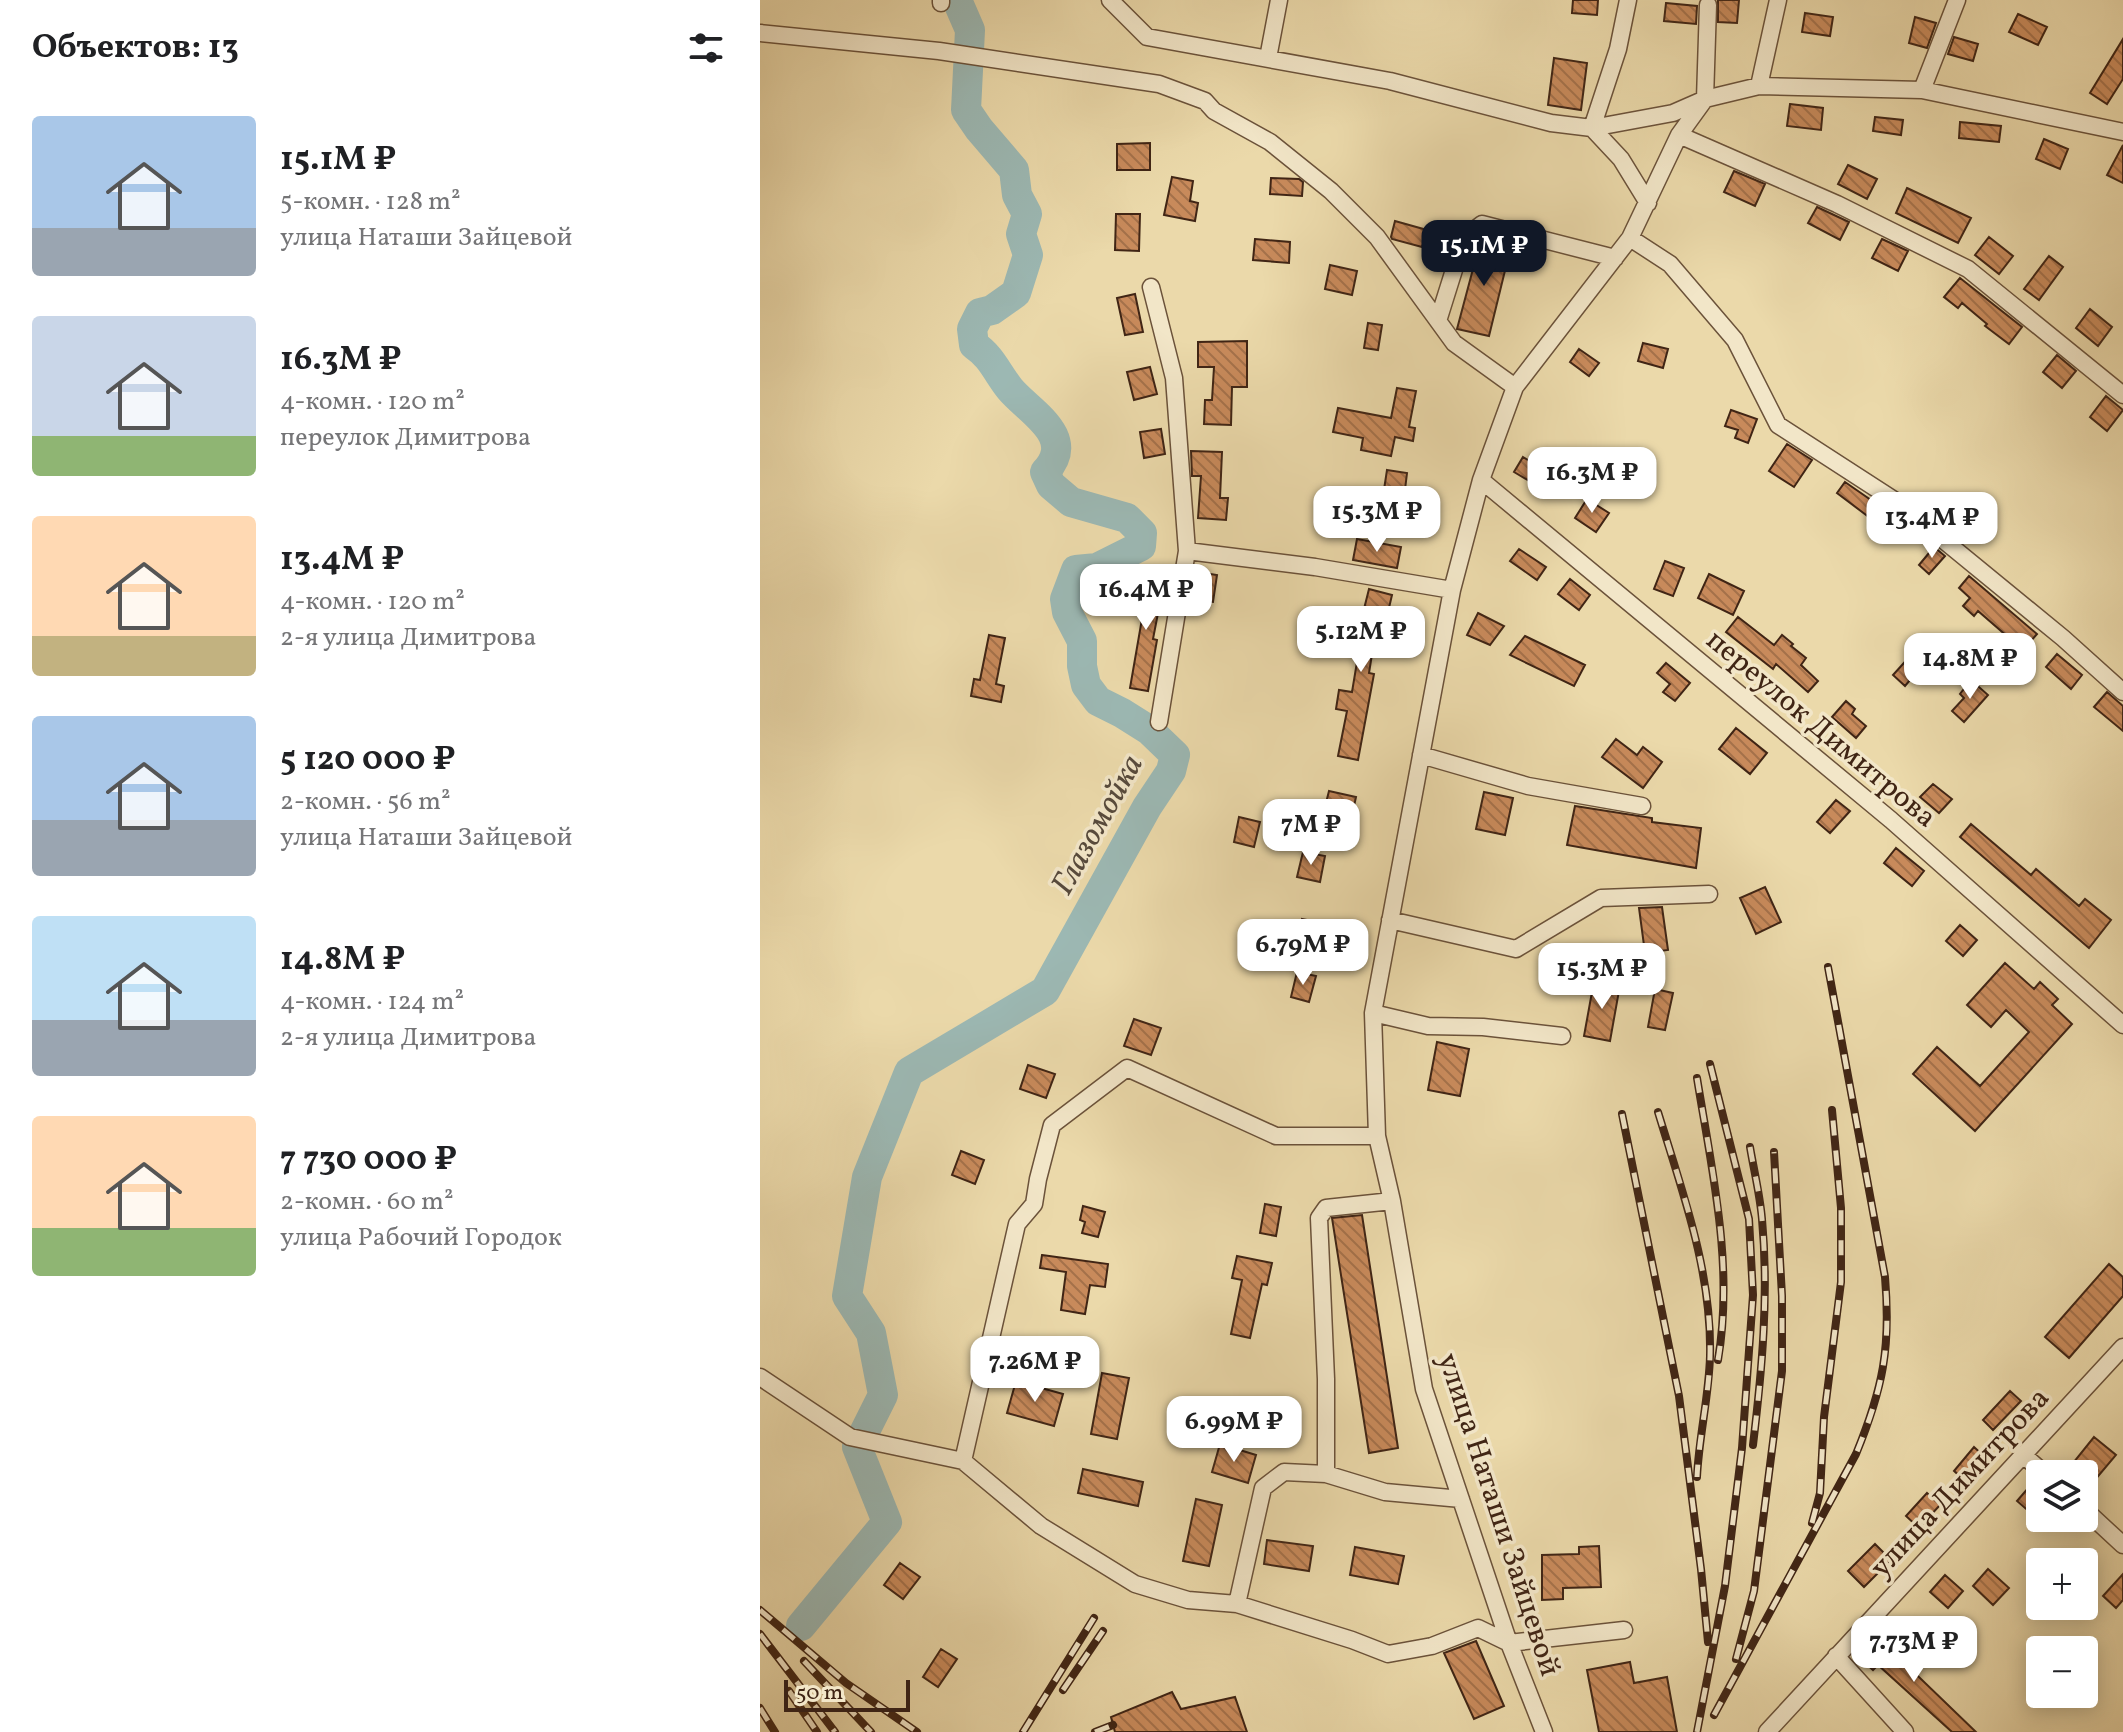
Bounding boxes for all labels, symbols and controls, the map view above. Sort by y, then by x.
text: Объектов: 13 [32,25,239,72]
icon: filters [684,26,728,70]
text: 15.1M ₽ [280,137,396,184]
icon: home [96,148,192,244]
text: 5-комн. · 128 m² [280,184,461,220]
text: улица Наташи Зайцевой [280,220,572,256]
pin: 15.1M ₽ [1410,220,1558,288]
text: 15.1M ₽ [1440,228,1528,264]
text: 16.3M ₽ [280,337,402,384]
icon: home [96,348,192,444]
text: 4-комн. · 120 m² [280,384,465,420]
text: переулок Димитрова [280,420,531,456]
pin: 16.3M ₽ [1518,447,1666,515]
text: 16.3M ₽ [1545,455,1639,491]
pin: 15.3M ₽ [1303,486,1451,554]
pin: 13.4M ₽ [1858,492,2006,560]
text: 15.3M ₽ [1331,494,1423,530]
text: 13.4M ₽ [1884,500,1980,536]
text: 13.4M ₽ [280,537,404,584]
icon: home [96,548,192,644]
pin: 16.4M ₽ [1072,564,1220,632]
text: 16.4M ₽ [1098,572,1194,608]
text: 4-комн. · 120 m² [280,584,465,620]
pin: 5.12M ₽ [1287,606,1435,674]
text: 5.12M ₽ [1315,614,1407,650]
text: 2-я улица Димитрова [280,620,537,656]
street label: переулок Димитрова [1696,620,1945,839]
pin: 14.8M ₽ [1896,633,2044,701]
text: 14.8M ₽ [1922,641,2018,677]
text: 5 120 000 ₽ [280,737,456,784]
water label: Глазомойка [1042,747,1155,904]
icon: home [96,748,192,844]
text: 2-комн. · 56 m² [280,784,451,820]
pin: 7M ₽ [1264,799,1358,867]
text: 7M ₽ [1281,807,1341,843]
text: улица Наташи Зайцевой [280,820,572,856]
pin: 6.79M ₽ [1229,919,1377,987]
text: 6.79M ₽ [1255,927,1351,963]
text: 14.8M ₽ [280,937,405,984]
pin: 15.3M ₽ [1528,943,1676,1011]
icon: home [96,948,192,1044]
text: 15.3M ₽ [1556,951,1648,987]
text: 4-комн. · 124 m² [280,984,464,1020]
text: 2-я улица Димитрова [280,1020,537,1056]
text: 7 730 000 ₽ [280,1137,457,1184]
icon: home [96,1148,192,1244]
text: 2-комн. · 60 m² [280,1184,454,1220]
text: улица Рабочий Городок [280,1220,562,1256]
pin: 7.26M ₽ [961,1336,1109,1404]
text: 7.26M ₽ [988,1344,1082,1380]
street label: улица Наташи Зайцевой [1426,1348,1570,1682]
street label: улица Димитрова [1861,1379,2060,1588]
pin: 6.99M ₽ [1160,1396,1308,1464]
text: 6.99M ₽ [1185,1404,1283,1440]
map controls [2026,1460,2098,1708]
button: layers [2026,1460,2098,1532]
button: + [2026,1548,2098,1620]
pin: 7.73M ₽ [1840,1616,1988,1684]
text: 7.73M ₽ [1869,1624,1959,1660]
button: − [2026,1636,2098,1708]
scale bar [784,1676,910,1712]
text: 50 m [796,1678,843,1709]

